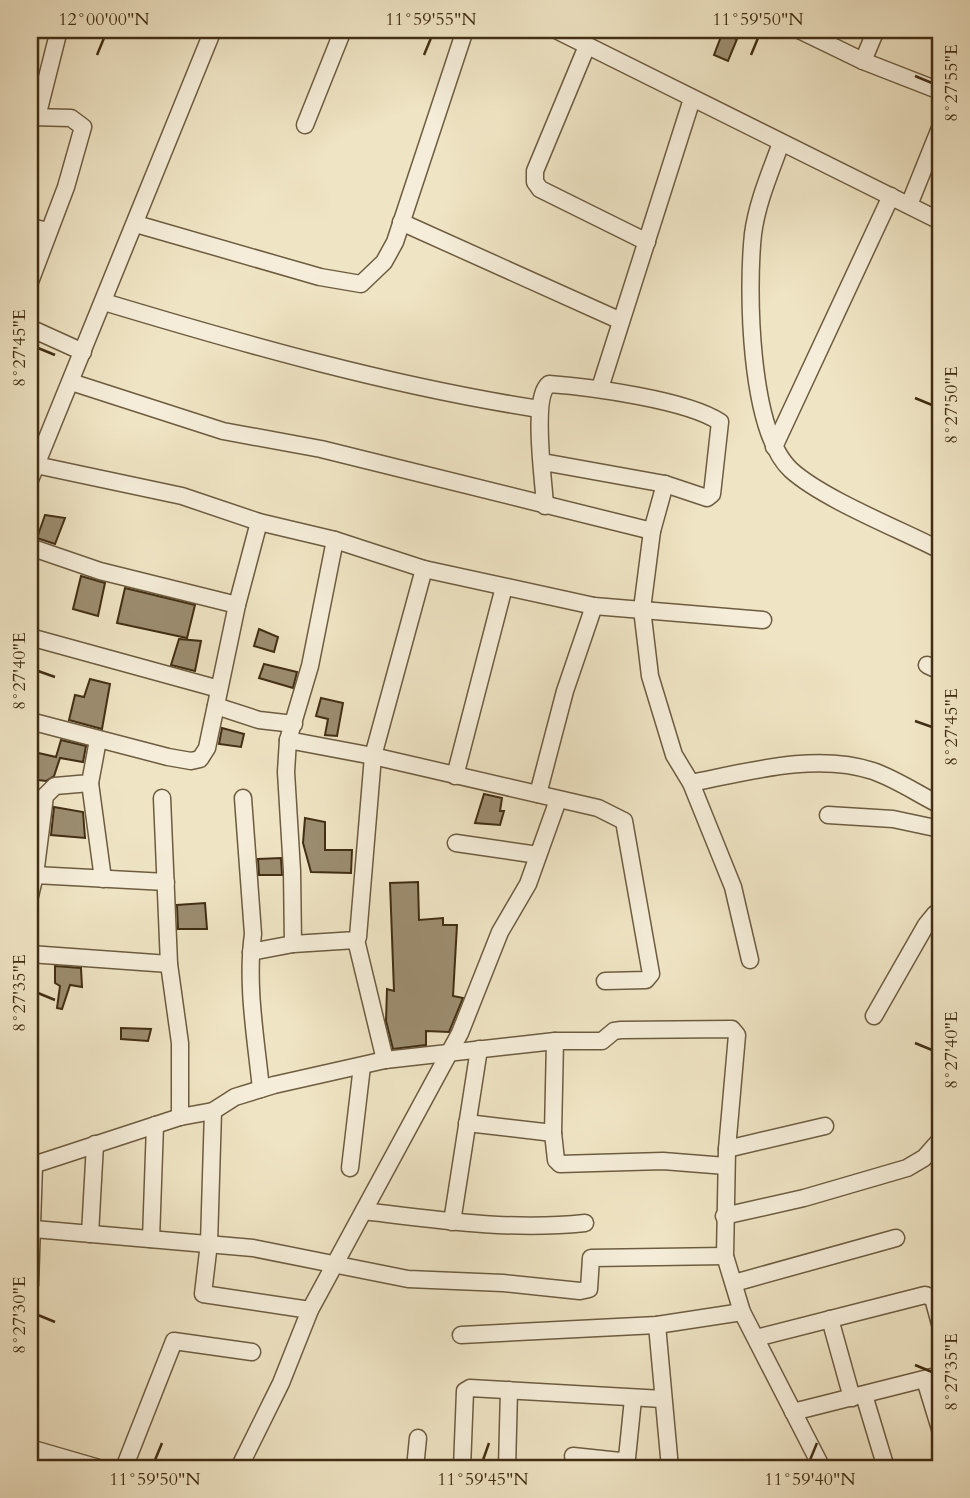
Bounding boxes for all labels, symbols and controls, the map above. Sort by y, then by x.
text: 12°00'00"N [58,7,150,32]
text: 11°59'55"N [385,7,477,32]
text: 11°59'50"N [712,7,804,32]
text: 8°27'55"E [939,44,964,122]
text: 8°27'45"E [7,309,32,387]
text: 8°27'50"E [939,366,964,444]
text: 8°27'40"E [7,632,32,710]
text: 8°27'45"E [939,688,964,766]
text: 8°27'35"E [7,954,32,1032]
text: 8°27'40"E [939,1011,964,1089]
text: 8°27'30"E [7,1276,32,1354]
text: 8°27'35"E [939,1333,964,1411]
text: 11°59'50"N [109,1467,201,1492]
text: 11°59'45"N [437,1467,529,1492]
text: 11°59'40"N [764,1467,856,1492]

